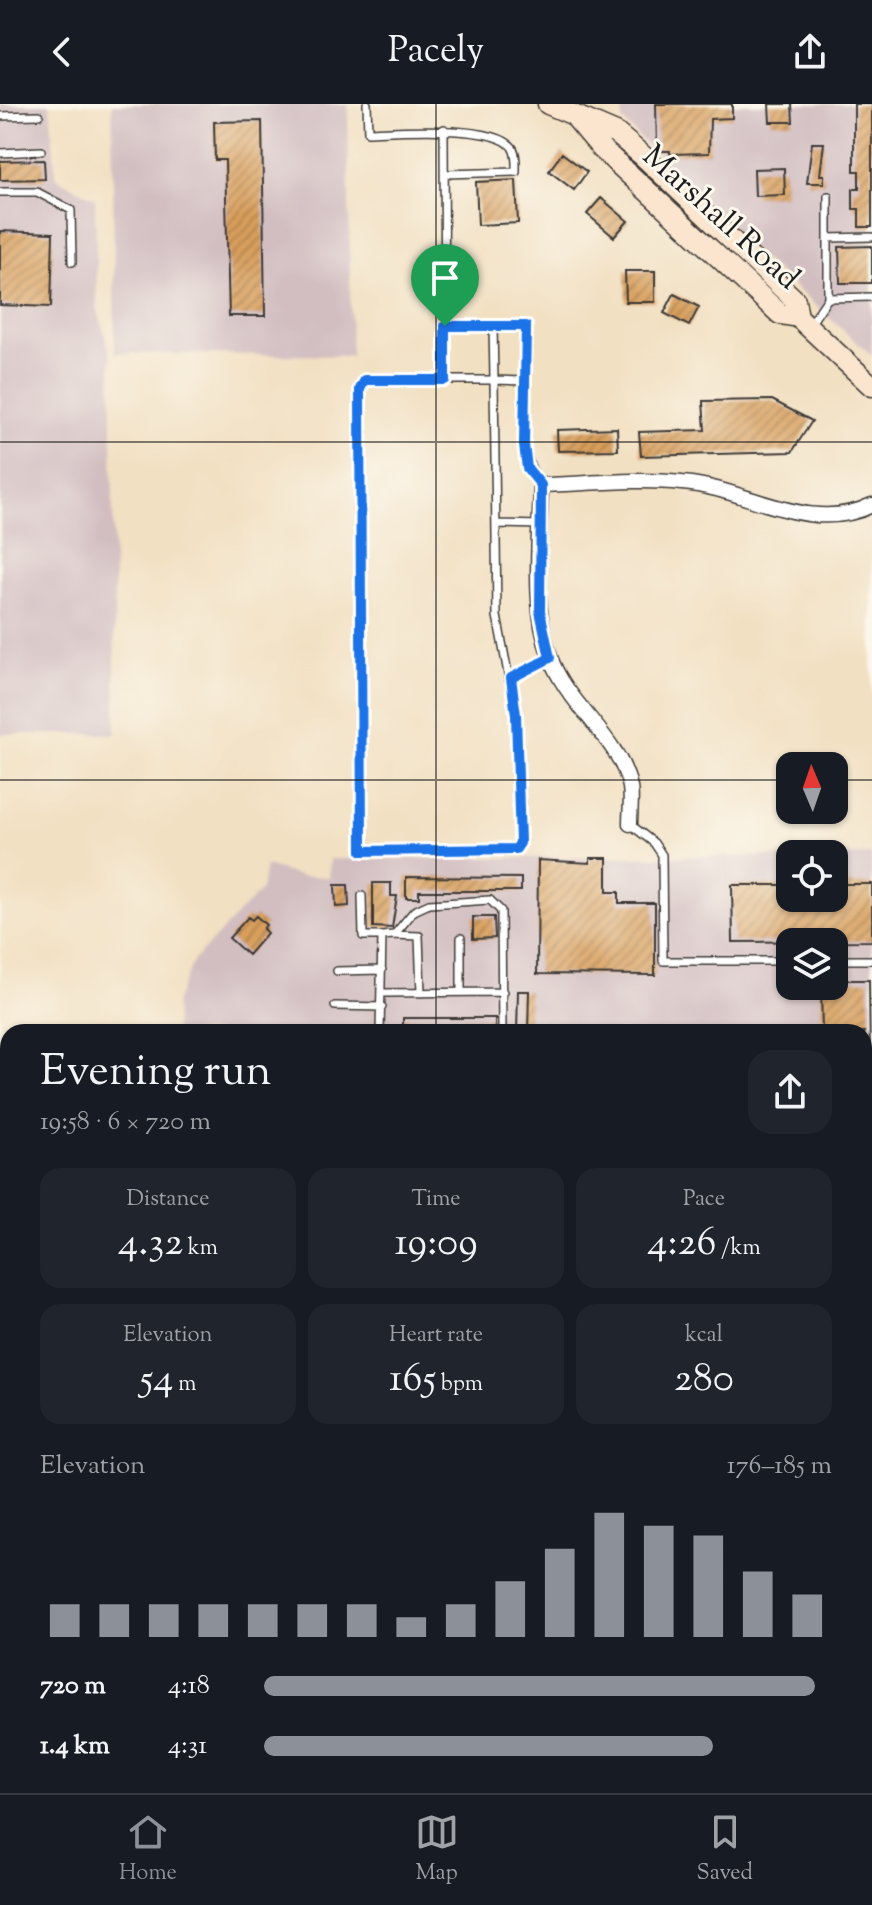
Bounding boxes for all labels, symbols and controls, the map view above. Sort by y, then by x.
text: Pacely [388,26,484,78]
icon: back [40,30,84,74]
icon: share [788,30,832,74]
street label: Marshall Road [631,135,809,302]
pin [411,244,479,326]
icon: arrive [423,256,467,300]
north arrow [776,752,848,824]
map controls [776,752,848,1000]
button: locate [776,840,848,912]
button: layers [776,928,848,1000]
text: Evening run [40,1042,272,1105]
button: share [748,1050,832,1134]
text: 19:58 · 6 × 720 m [40,1104,211,1141]
text: Distance [127,1184,209,1216]
text: Time [412,1184,460,1216]
text: Pace [683,1184,725,1216]
text: 4.32 [118,1216,183,1273]
text: 19:09 [394,1216,478,1273]
text: 4:26 [647,1216,716,1273]
text: km [183,1233,218,1265]
text: /km [716,1233,761,1265]
text: Elevation [123,1320,213,1352]
text: Heart rate [389,1320,483,1352]
text: kcal [685,1320,723,1352]
text: 54 [140,1352,173,1409]
text: 165 [389,1352,436,1409]
text: 280 [674,1352,734,1409]
text: m [173,1369,196,1401]
text: bpm [436,1369,483,1401]
text: Elevation [40,1448,145,1485]
text: 176–185 m [727,1448,832,1485]
text: 720 m [40,1668,106,1705]
text: 4:18 [168,1668,210,1705]
text: 1.4 km [40,1728,110,1765]
text: 4:31 [168,1728,207,1765]
tab: Home [119,1810,177,1890]
tab: Map [415,1810,459,1890]
tab: Saved [697,1810,753,1890]

